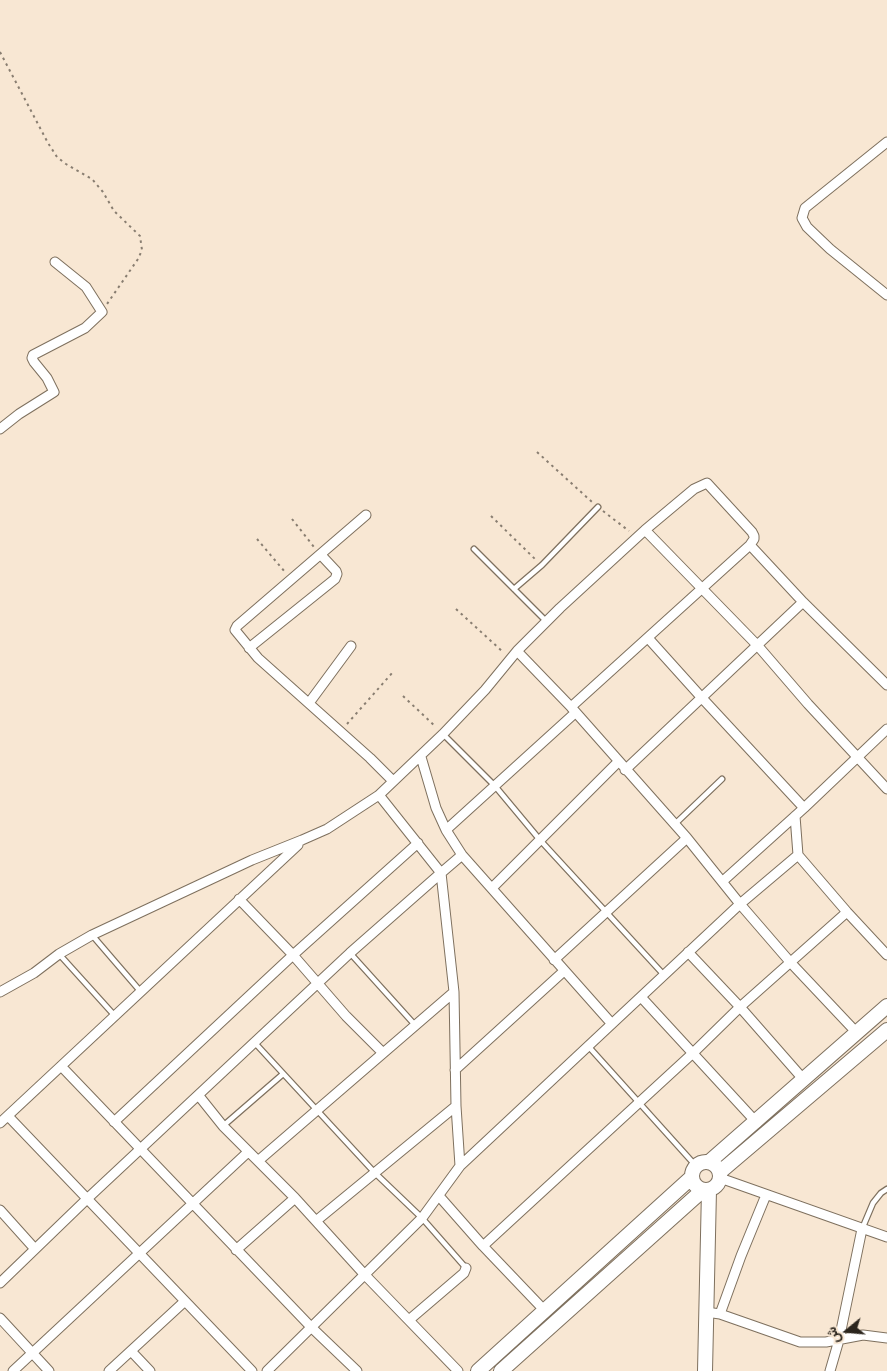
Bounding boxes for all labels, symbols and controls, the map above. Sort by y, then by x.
north arrow [822,1306,872,1356]
text: ش [822,1325,844,1346]

